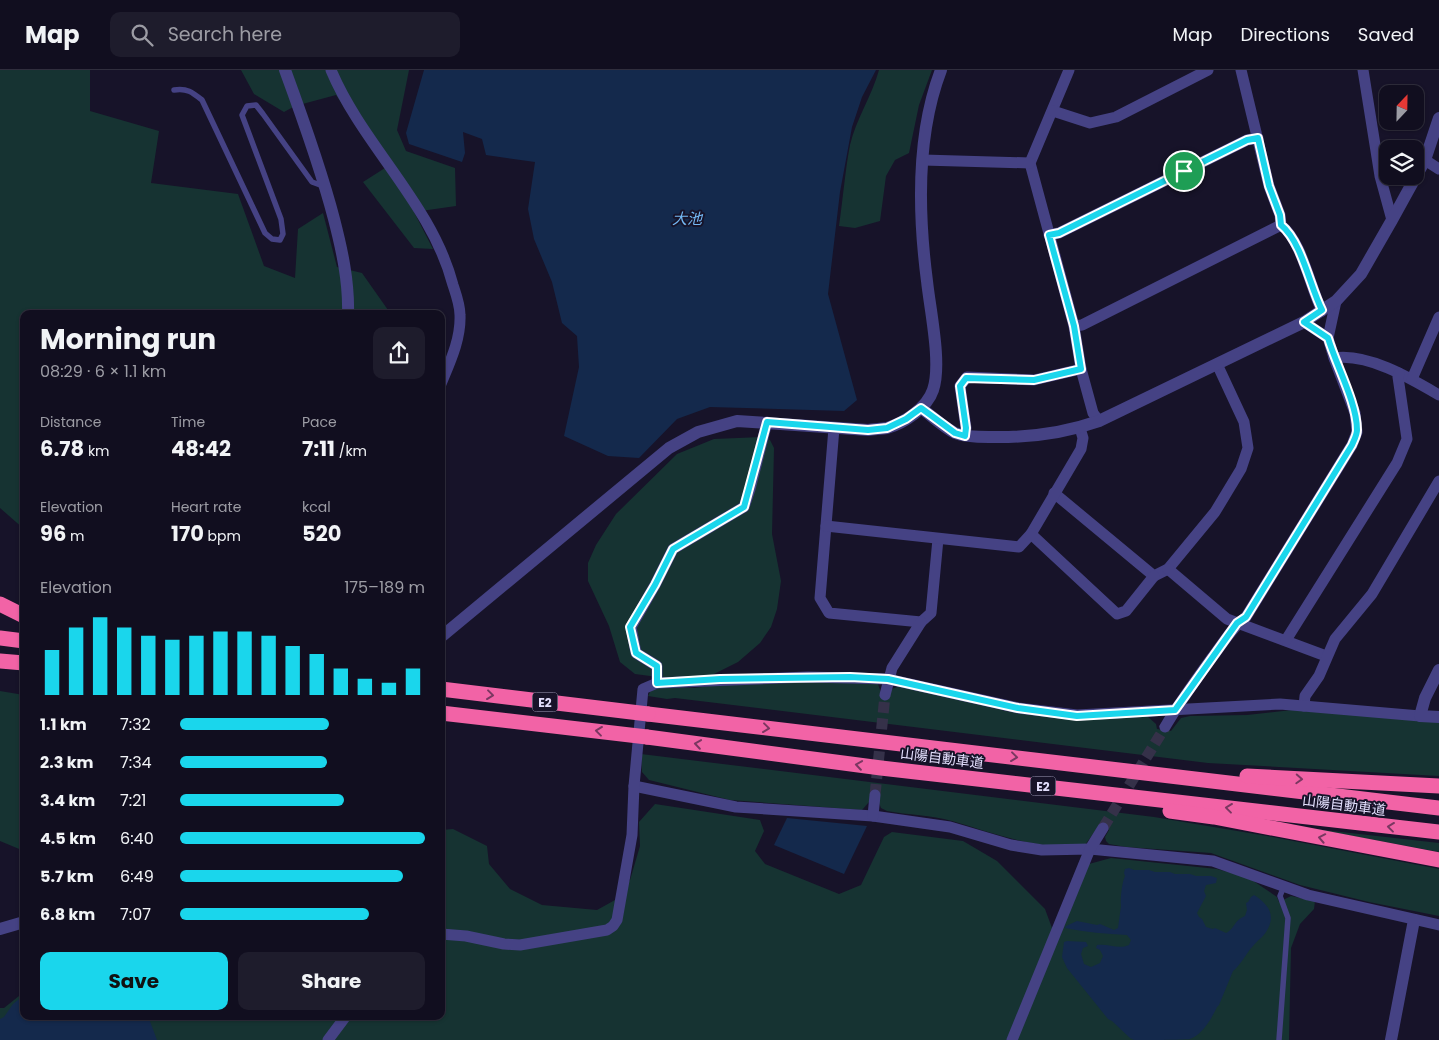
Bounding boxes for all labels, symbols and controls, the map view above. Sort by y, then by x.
search box [110,12,460,57]
text: Map [25,18,80,51]
icon: search [128,21,156,49]
text: Search here [168,21,282,48]
text: Map [1173,22,1212,47]
text: Directions [1240,22,1330,47]
text: Saved [1358,22,1414,47]
north arrow [1379,85,1424,130]
map controls [1379,85,1424,185]
button: layers [1379,140,1424,185]
pin [1163,150,1205,192]
icon: arrive [1170,157,1198,185]
water label: 大池 [672,208,704,229]
text: Morning run [40,320,216,359]
button: share [373,327,425,379]
text: 08:29 · 6 × 1.1 km [40,360,166,383]
text: Distance [40,412,101,432]
text: Time [171,412,205,432]
text: Pace [302,412,337,432]
text: 6.78 [40,434,84,463]
text: 48:42 [171,434,231,463]
text: 7:11 [302,434,335,463]
text: km [84,441,110,461]
text: /km [335,441,367,461]
text: Elevation [40,497,103,517]
text: Heart rate [171,497,241,517]
text: kcal [302,497,331,517]
text: 96 [40,519,66,548]
text: 170 [171,519,204,548]
text: 520 [302,519,341,548]
text: m [66,526,84,546]
text: bpm [204,526,241,546]
text: Elevation [40,576,112,599]
text: 175–189 m [344,576,425,599]
one-way arrow [486,689,494,700]
road number: E2 [532,692,558,712]
text: 1.1 km [40,713,87,736]
text: 7:32 [120,713,151,736]
one-way arrow [762,722,770,733]
one-way arrow [594,726,602,737]
one-way arrow [694,739,702,749]
street label: 山陽自動車道 [899,743,985,773]
text: 2.3 km [40,751,94,774]
text: 7:34 [120,751,152,774]
one-way arrow [1010,751,1018,762]
one-way arrow [855,760,863,771]
one-way arrow [1295,773,1303,784]
road number: E2 [1030,776,1056,796]
text: 3.4 km [40,789,95,812]
text: 7:21 [120,789,146,812]
street label: 山陽自動車道 [1301,790,1387,820]
one-way arrow [1225,803,1233,814]
one-way arrow [1386,822,1394,833]
text: 4.5 km [40,827,96,850]
text: 6:40 [120,827,154,850]
one-way arrow [1318,834,1327,844]
text: 5.7 km [40,865,94,888]
text: 6:49 [120,865,154,888]
text: 6.8 km [40,903,95,926]
text: 7:07 [120,903,151,926]
button: Save [40,952,228,1010]
button: Share [238,952,425,1010]

